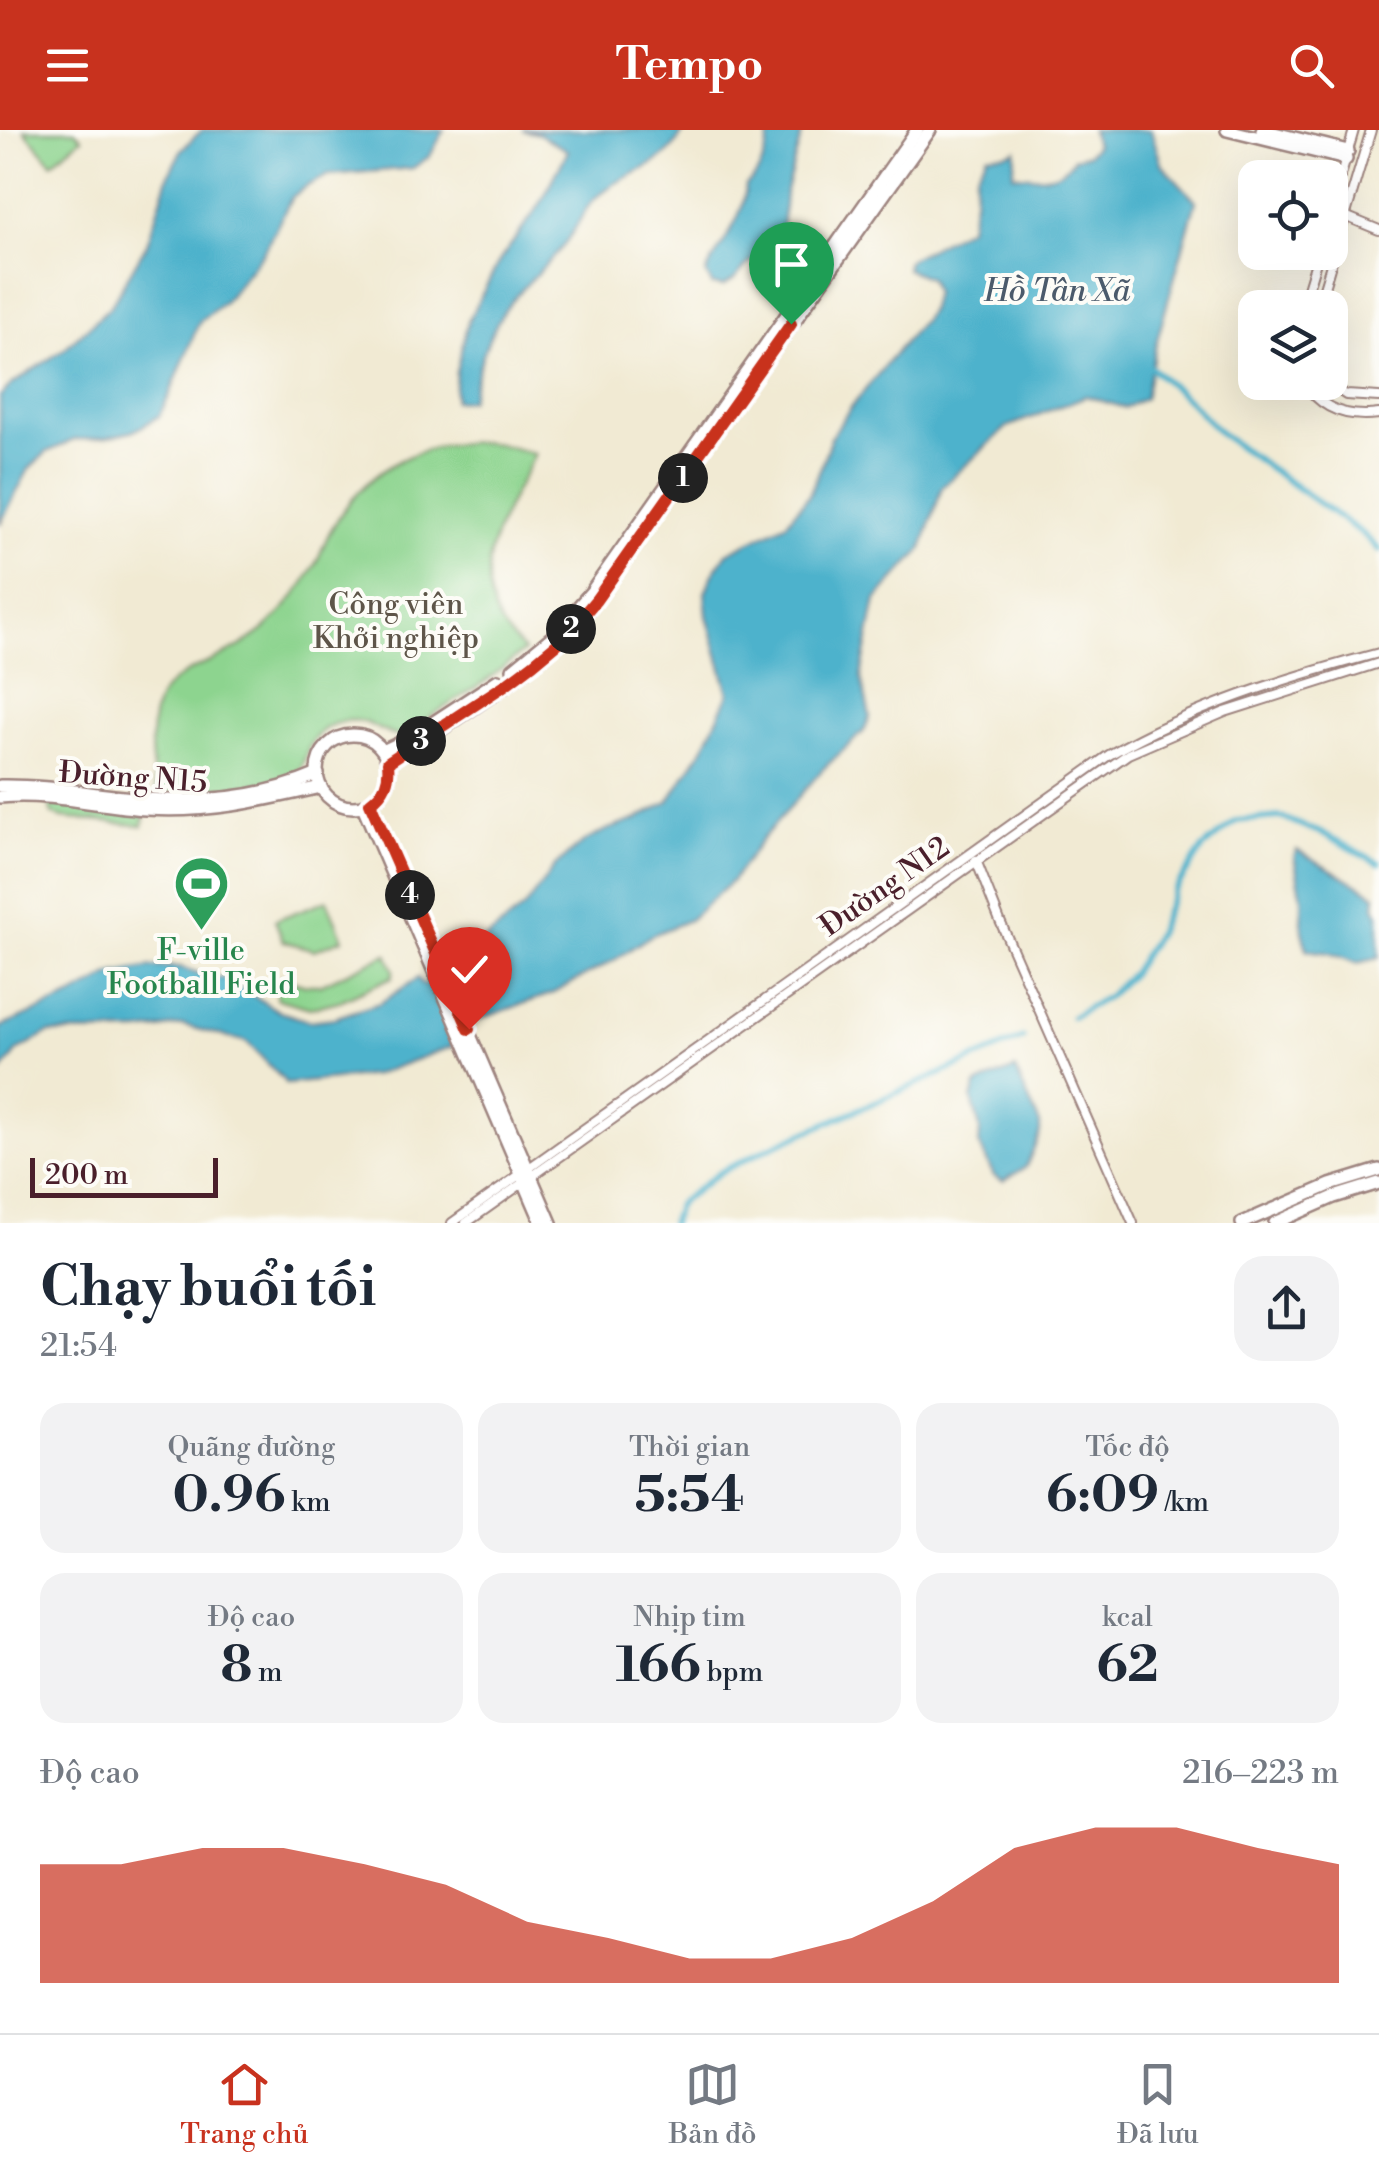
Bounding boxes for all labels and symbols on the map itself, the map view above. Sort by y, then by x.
pin [749,222,834,325]
water label: Hồ Tân Xã [983,271,1131,311]
pin: 1 [658,453,708,503]
park label: Công viên Khởi nghiệp [313,586,479,658]
pin: 2 [546,604,596,654]
pin: 3 [396,716,446,766]
street label: Đường N15 [58,754,208,802]
street label: Đường N12 [813,828,957,946]
sports icon: F-ville Football Field [171,853,231,932]
pin: 4 [385,870,435,920]
pin [427,927,512,1030]
place label: F-ville Football Field [107,932,295,1004]
scale bar [30,1153,218,1198]

